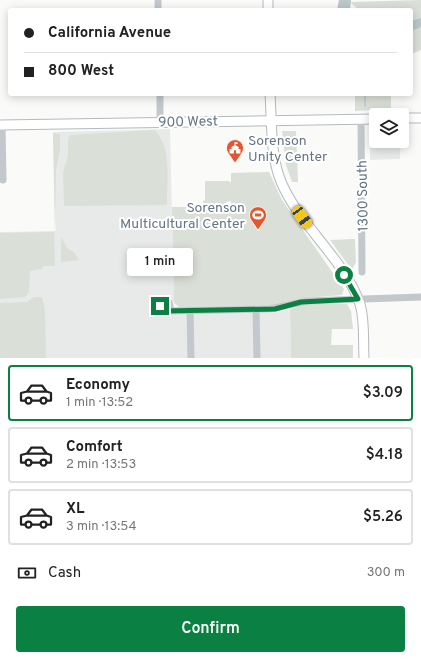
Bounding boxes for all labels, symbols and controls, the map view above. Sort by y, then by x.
text: California Avenue [48,24,171,43]
text: 800 West [48,62,114,81]
map controls [369,108,409,148]
button: layers [369,108,409,148]
street label: 900 West [158,113,218,132]
place label: Sorenson Unity Center [248,133,328,166]
public building icon: Sorenson Unity Center [225,138,245,163]
street label: 1300 South [354,160,373,232]
place label: Sorenson Multicultural Center [120,200,246,233]
car [290,204,314,230]
sports icon: Sorenson Multicultural Center [248,205,268,230]
callout: 1 min [127,248,193,276]
text: 1 min [145,254,175,270]
route start [335,266,353,284]
route end [151,297,169,315]
icon: car [18,375,54,411]
text: Economy [66,376,130,395]
text: $3.09 [363,384,403,403]
text: 1 min · 13:52 [66,395,133,411]
icon: car [18,437,54,473]
text: Comfort [66,438,123,457]
text: $4.18 [366,446,403,465]
text: 2 min · 13:53 [66,457,136,473]
icon: car [18,499,54,535]
text: XL [66,500,84,519]
text: $5.26 [363,508,403,527]
text: 3 min · 13:54 [66,519,137,535]
icon: cash [16,562,38,584]
text: Cash [48,564,81,583]
text: 300 m [367,565,405,581]
button: Confirm [16,606,405,652]

